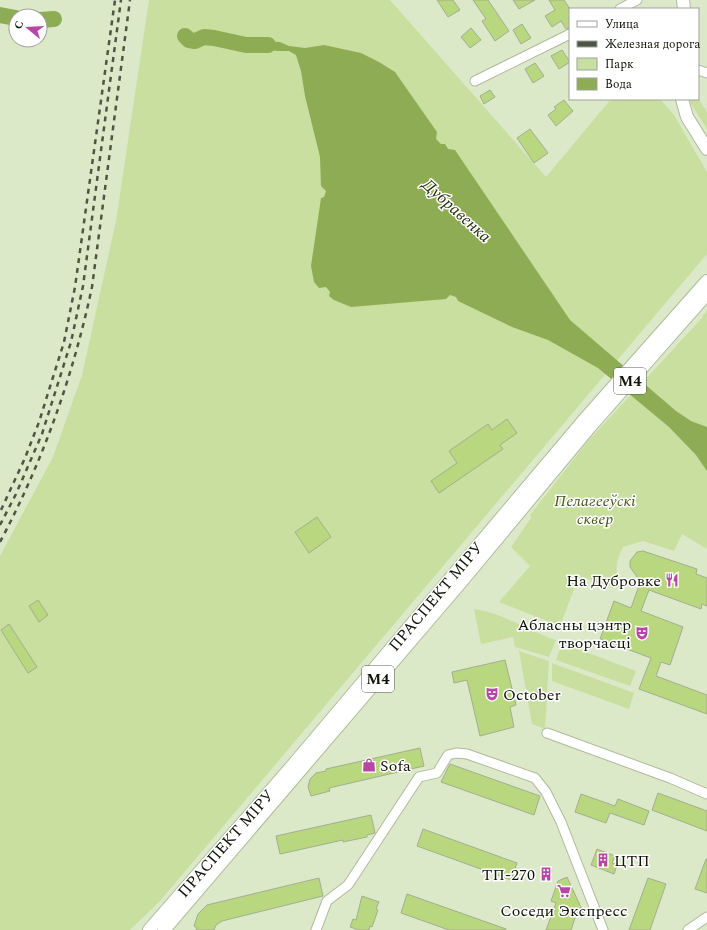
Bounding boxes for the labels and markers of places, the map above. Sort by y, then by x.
place label: На Дубровке [566,569,661,593]
restaurant icon: На Дубровке [664,572,680,588]
place label: Абласны цэнтр творчасці [517,613,631,655]
theatre icon: Абласны цэнтр творчасці [634,625,650,641]
place label: October [503,683,561,707]
theatre icon: October [484,686,500,702]
place label: Sofa [380,754,411,778]
shop icon: Sofa [361,757,377,773]
place label: ЦТП [614,849,650,873]
building icon: ЦТП [595,852,611,868]
place label: ТП-270 [482,863,535,887]
building icon: ТП-270 [538,866,554,882]
supermarket icon: Соседи Экспресс [556,883,572,899]
place label: Соседи Экспресс [500,899,628,923]

